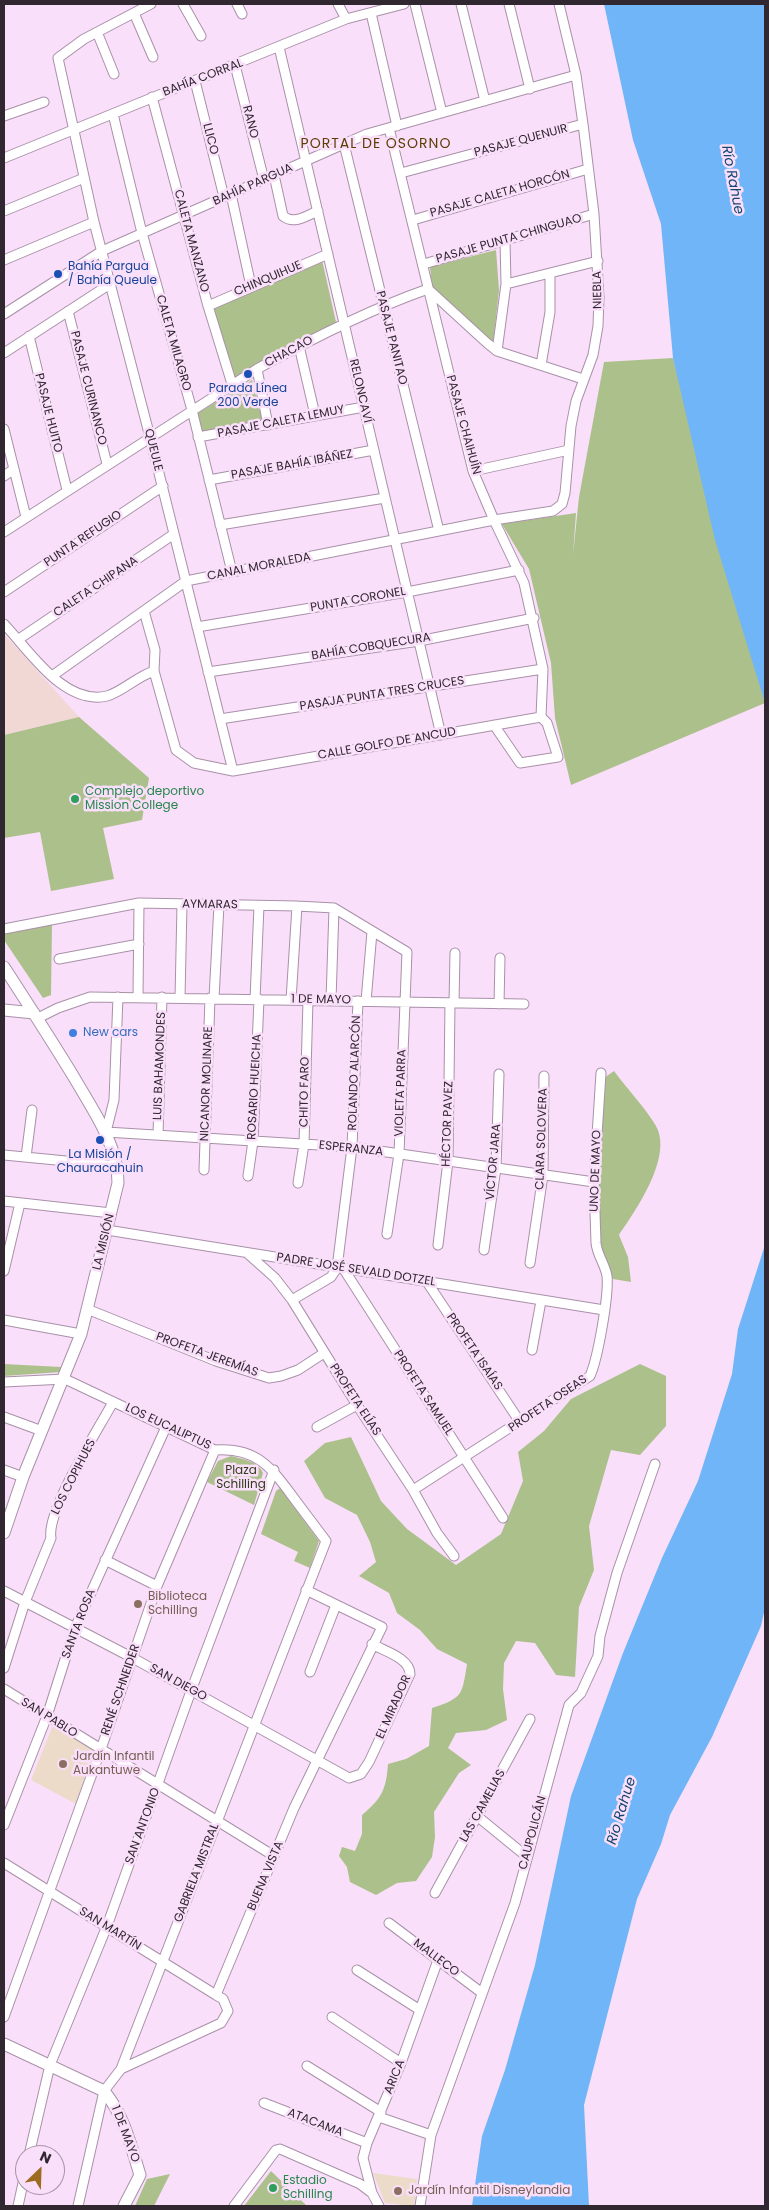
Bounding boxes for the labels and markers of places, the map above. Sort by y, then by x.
place label: Bahía Pargua / Bahía Queule [68,260,157,288]
marker: Bahía Pargua / Bahía Queule [52,268,64,280]
marker: Parada Línea 200 Verde [242,368,254,380]
place label: Parada Línea 200 Verde [209,382,287,410]
place label: Complejo deportivo Mission College [85,785,204,813]
marker: Complejo deportivo Mission College [69,793,81,805]
place label: New cars [83,1026,138,1040]
marker: New cars [67,1027,79,1039]
marker: La Misión / Chauracahuin [94,1134,106,1146]
place label: La Misión / Chauracahuin [57,1148,143,1176]
place label: Biblioteca Schilling [148,1590,207,1618]
marker: Biblioteca Schilling [132,1598,144,1610]
place label: Jardín Infantil Aukantuwe [73,1750,155,1778]
marker: Jardín Infantil Aukantuwe [57,1758,69,1770]
place label: Estadio Schilling [283,2174,333,2202]
marker: Estadio Schilling [267,2182,279,2194]
place label: Jardín Infantil Disneylandia [408,2184,570,2198]
marker: Jardín Infantil Disneylandia [392,2185,404,2197]

